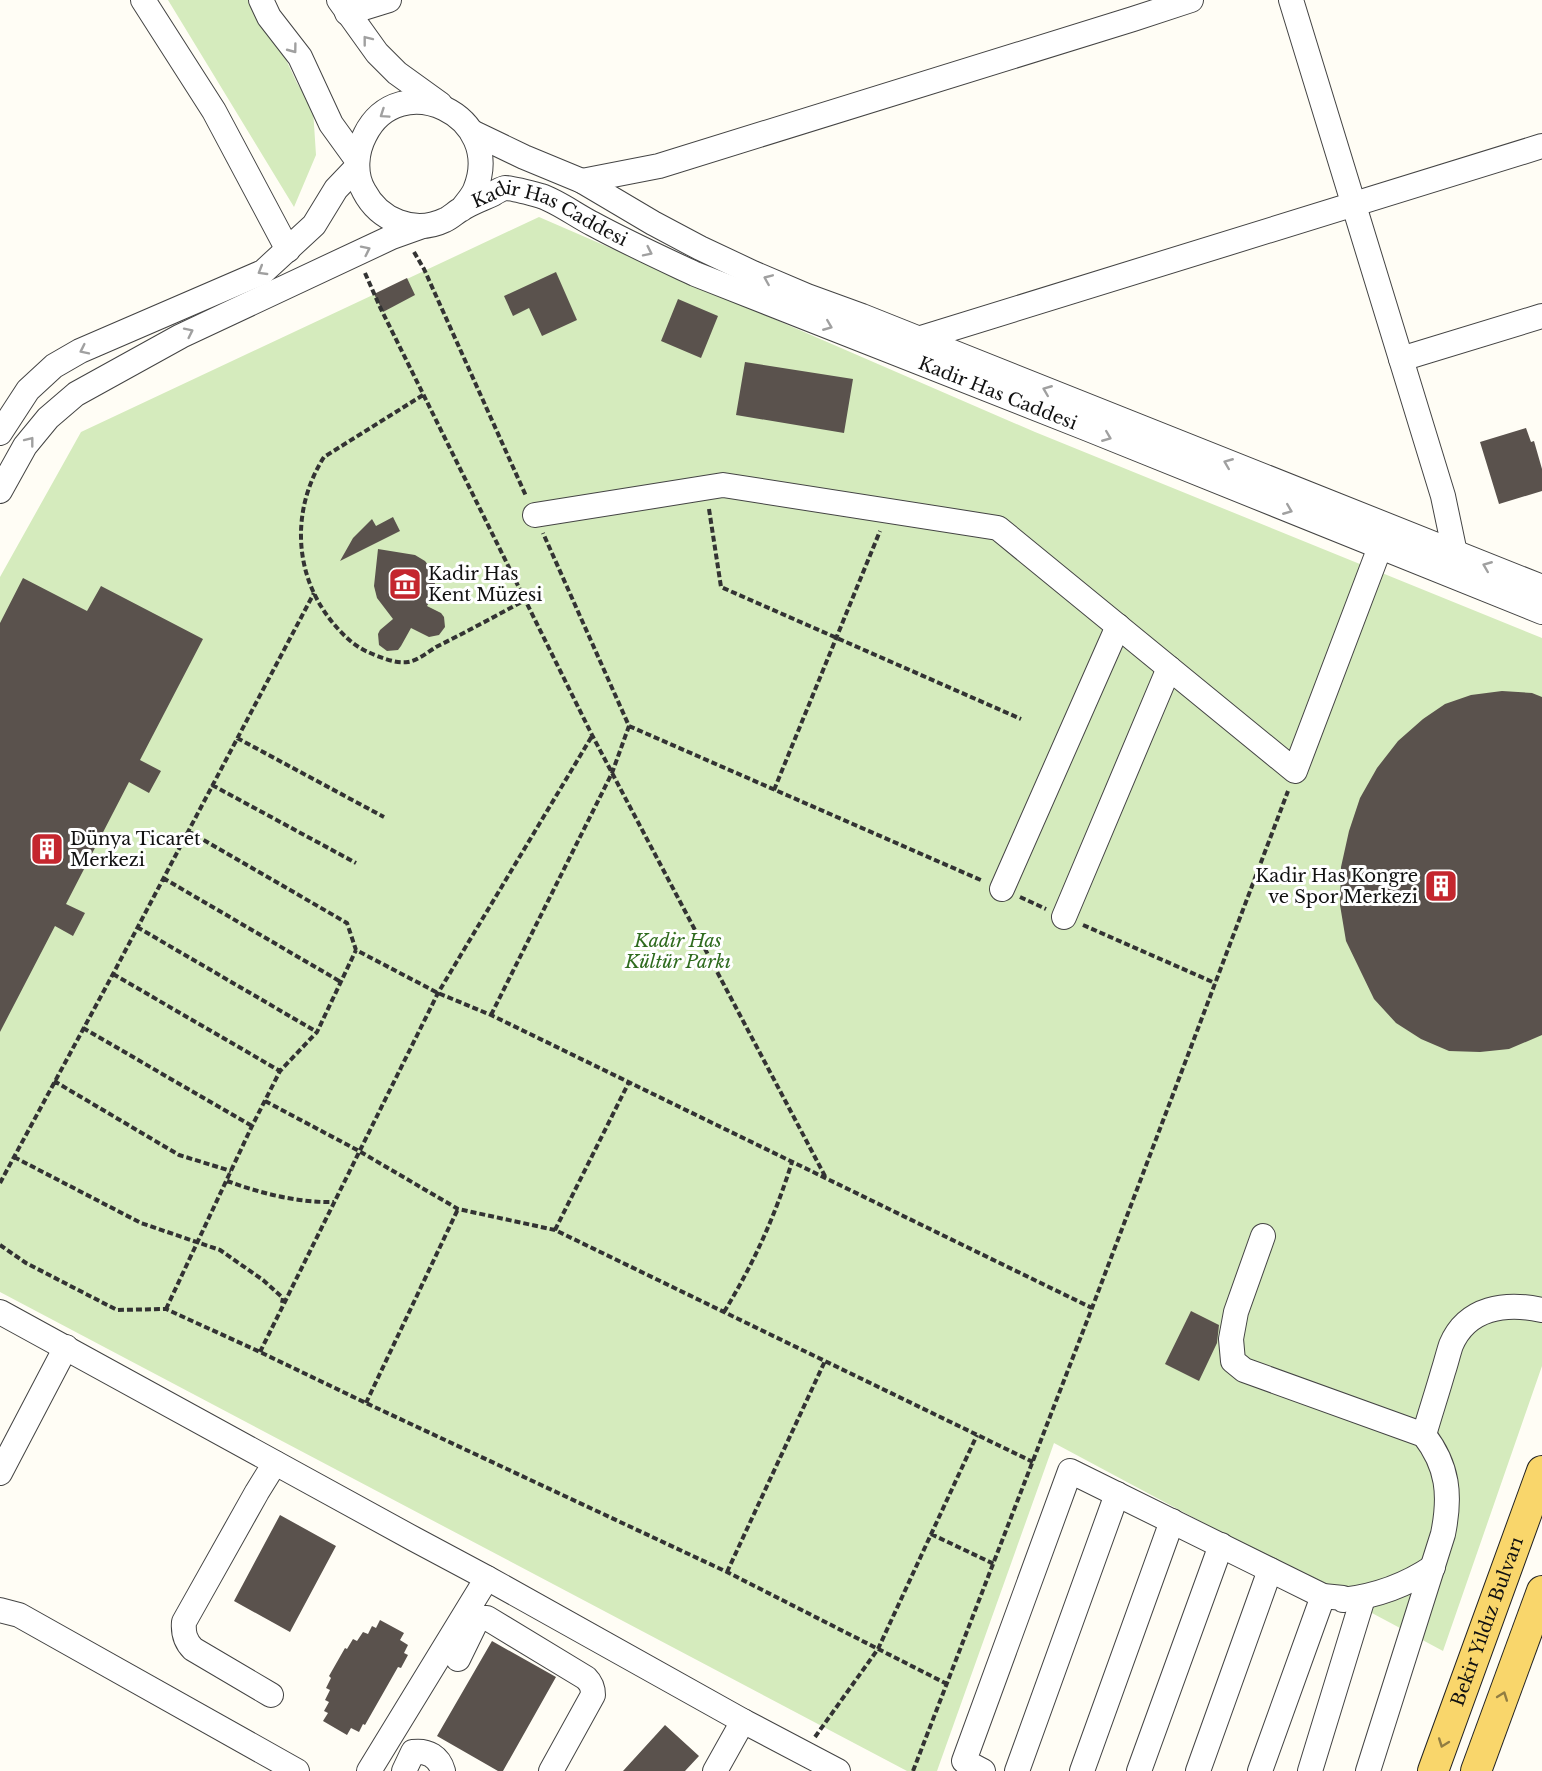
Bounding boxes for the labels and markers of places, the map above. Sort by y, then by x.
place label: Kadir Has Kent Müzesi [428,563,542,606]
museum icon: Kadir Has Kent Müzesi [387,566,423,602]
place label: Dünya Ticaret Merkezi [70,828,201,871]
building icon: Dünya Ticaret Merkezi [29,831,65,867]
place label: Kadir Has Kongre ve Spor Merkezi [1255,865,1418,908]
building icon: Kadir Has Kongre ve Spor Merkezi [1423,868,1459,904]

